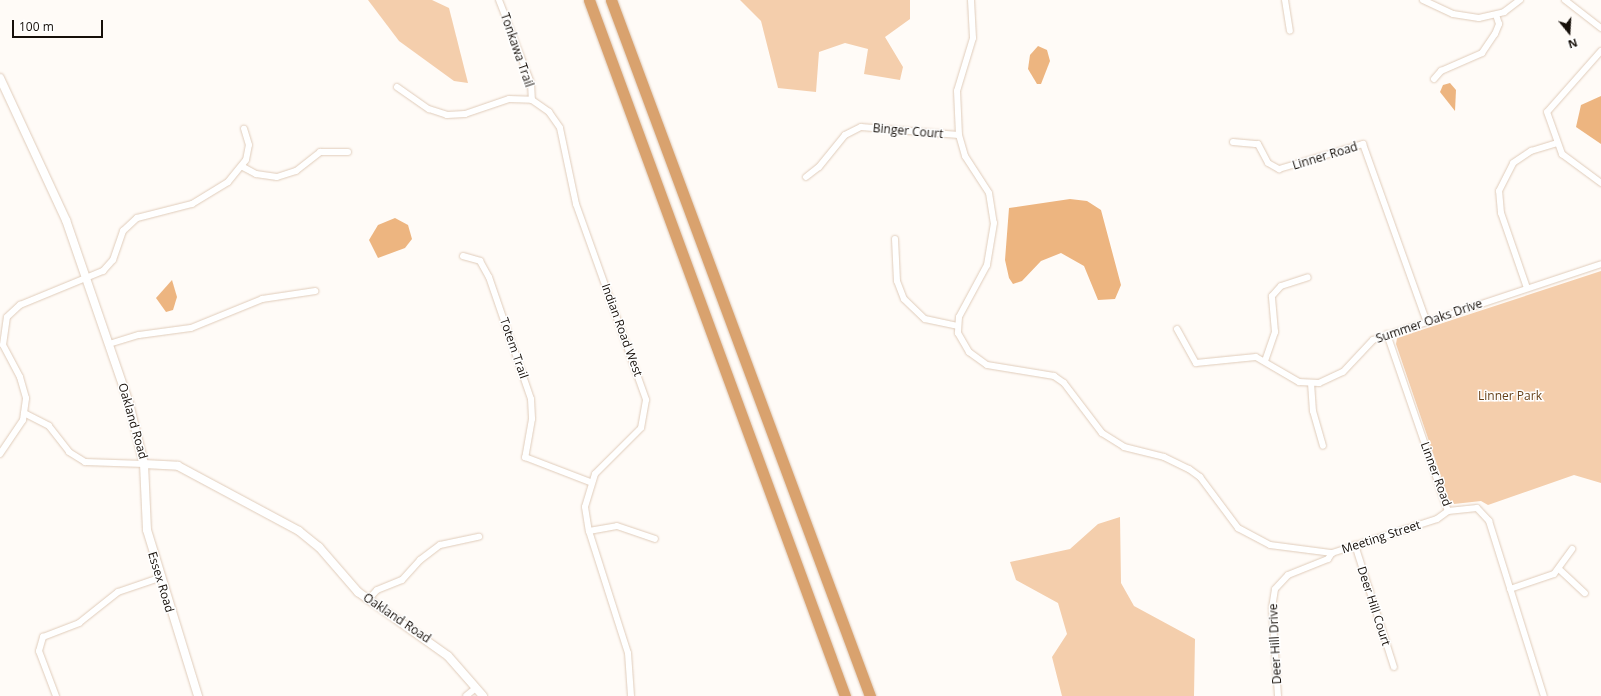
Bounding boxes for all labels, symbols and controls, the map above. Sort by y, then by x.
street label: Tonkawa Trail [498,11,536,89]
scale bar [14,12,105,38]
north arrow [1549,12,1589,52]
text: 100 m [19,18,54,35]
text: N [1566,35,1579,52]
street label: Binger Court [872,121,944,141]
street label: Linner Road [1291,139,1359,173]
street label: Indian Road West [599,282,645,378]
street label: Summer Oaks Drive [1374,296,1484,346]
street label: Totem Trail [497,316,531,380]
street label: Oakland Road [115,381,151,461]
park label: Linner Park [1478,389,1542,403]
street label: Linner Road [1418,440,1454,508]
street label: Meeting Street [1340,517,1422,557]
street label: Essex Road [145,550,177,614]
street label: Deer Hill Court [1354,565,1394,647]
street label: Oakland Road [360,590,434,646]
street label: Deer Hill Drive [1266,603,1284,685]

